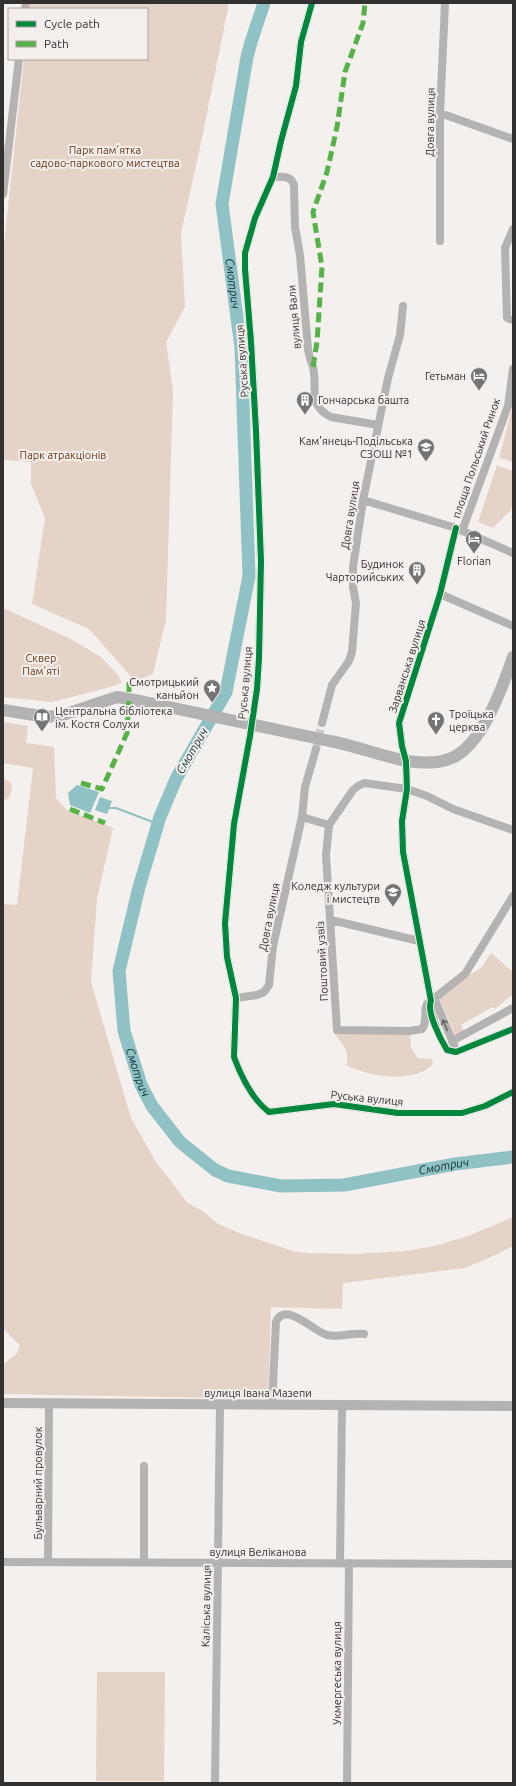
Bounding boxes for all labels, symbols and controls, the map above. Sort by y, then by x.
legend [8,8,148,60]
text: Cycle path [44,17,100,30]
text: Path [44,37,69,50]
street label: Довга вулиця [423,87,437,157]
park label: Парк пам'ятка садово-паркового мистецтва [30,144,180,169]
water label: Смотрич [223,257,243,310]
street label: вулиця Вали [285,284,303,350]
street label: Руська вулиця [233,324,251,398]
hotel icon: Гетьман [469,366,489,391]
place label: Гетьман [425,370,466,382]
building icon: Гончарська башта [295,390,315,415]
place label: Гончарська башта [318,394,409,406]
street label: площа Польський Ринок [450,396,502,520]
place label: Кам'янець-Подільська СЗОШ №1 [299,435,413,460]
school or university icon: Кам'янець-Подільська СЗОШ №1 [416,437,436,462]
park label: Парк атракціонів [20,449,106,461]
street label: Довга вулиця [339,480,361,550]
hotel icon: Florian [464,529,484,554]
place label: Florian [457,555,491,567]
place label: Будинок Чарторийських [326,558,404,583]
building icon: Будинок Чарторийських [407,560,427,585]
street label: Зарванська вулиця [386,618,428,714]
street label: Руська вулиця [236,646,254,720]
park label: Сквер Пам'яті [22,652,60,677]
place label: Смотрицький каньйон [129,676,199,701]
place icon: Смотрицький каньйон [202,678,222,703]
place label: Центральна бібліотека ім. Костя Солухи [55,705,172,730]
library icon: Центральна бібліотека ім. Костя Солухи [32,707,52,732]
place label: Троїцька церква [449,708,494,733]
church icon: Троїцька церква [426,710,446,735]
water label: Смотрич [173,725,210,776]
place label: Коледж культури і мистецтв [291,880,380,905]
street label: Довга вулиця [257,882,281,952]
school or university icon: Коледж культури і мистецтв [383,882,403,907]
street label: Поштовий узвіз [314,921,330,1001]
one-way arrow [441,1019,449,1031]
water label: Смотрич [124,1046,153,1099]
street label: Руська вулиця [330,1088,404,1108]
water label: Смотрич [417,1155,470,1177]
street label: вулиця Івана Мазепи [204,1387,312,1399]
street label: Бульварний провулок [32,1426,44,1540]
street label: вулиця Веліканова [209,1546,307,1558]
street label: Каліська вулиця [199,1565,213,1647]
street label: Укмергеська вулиця [331,1621,343,1725]

